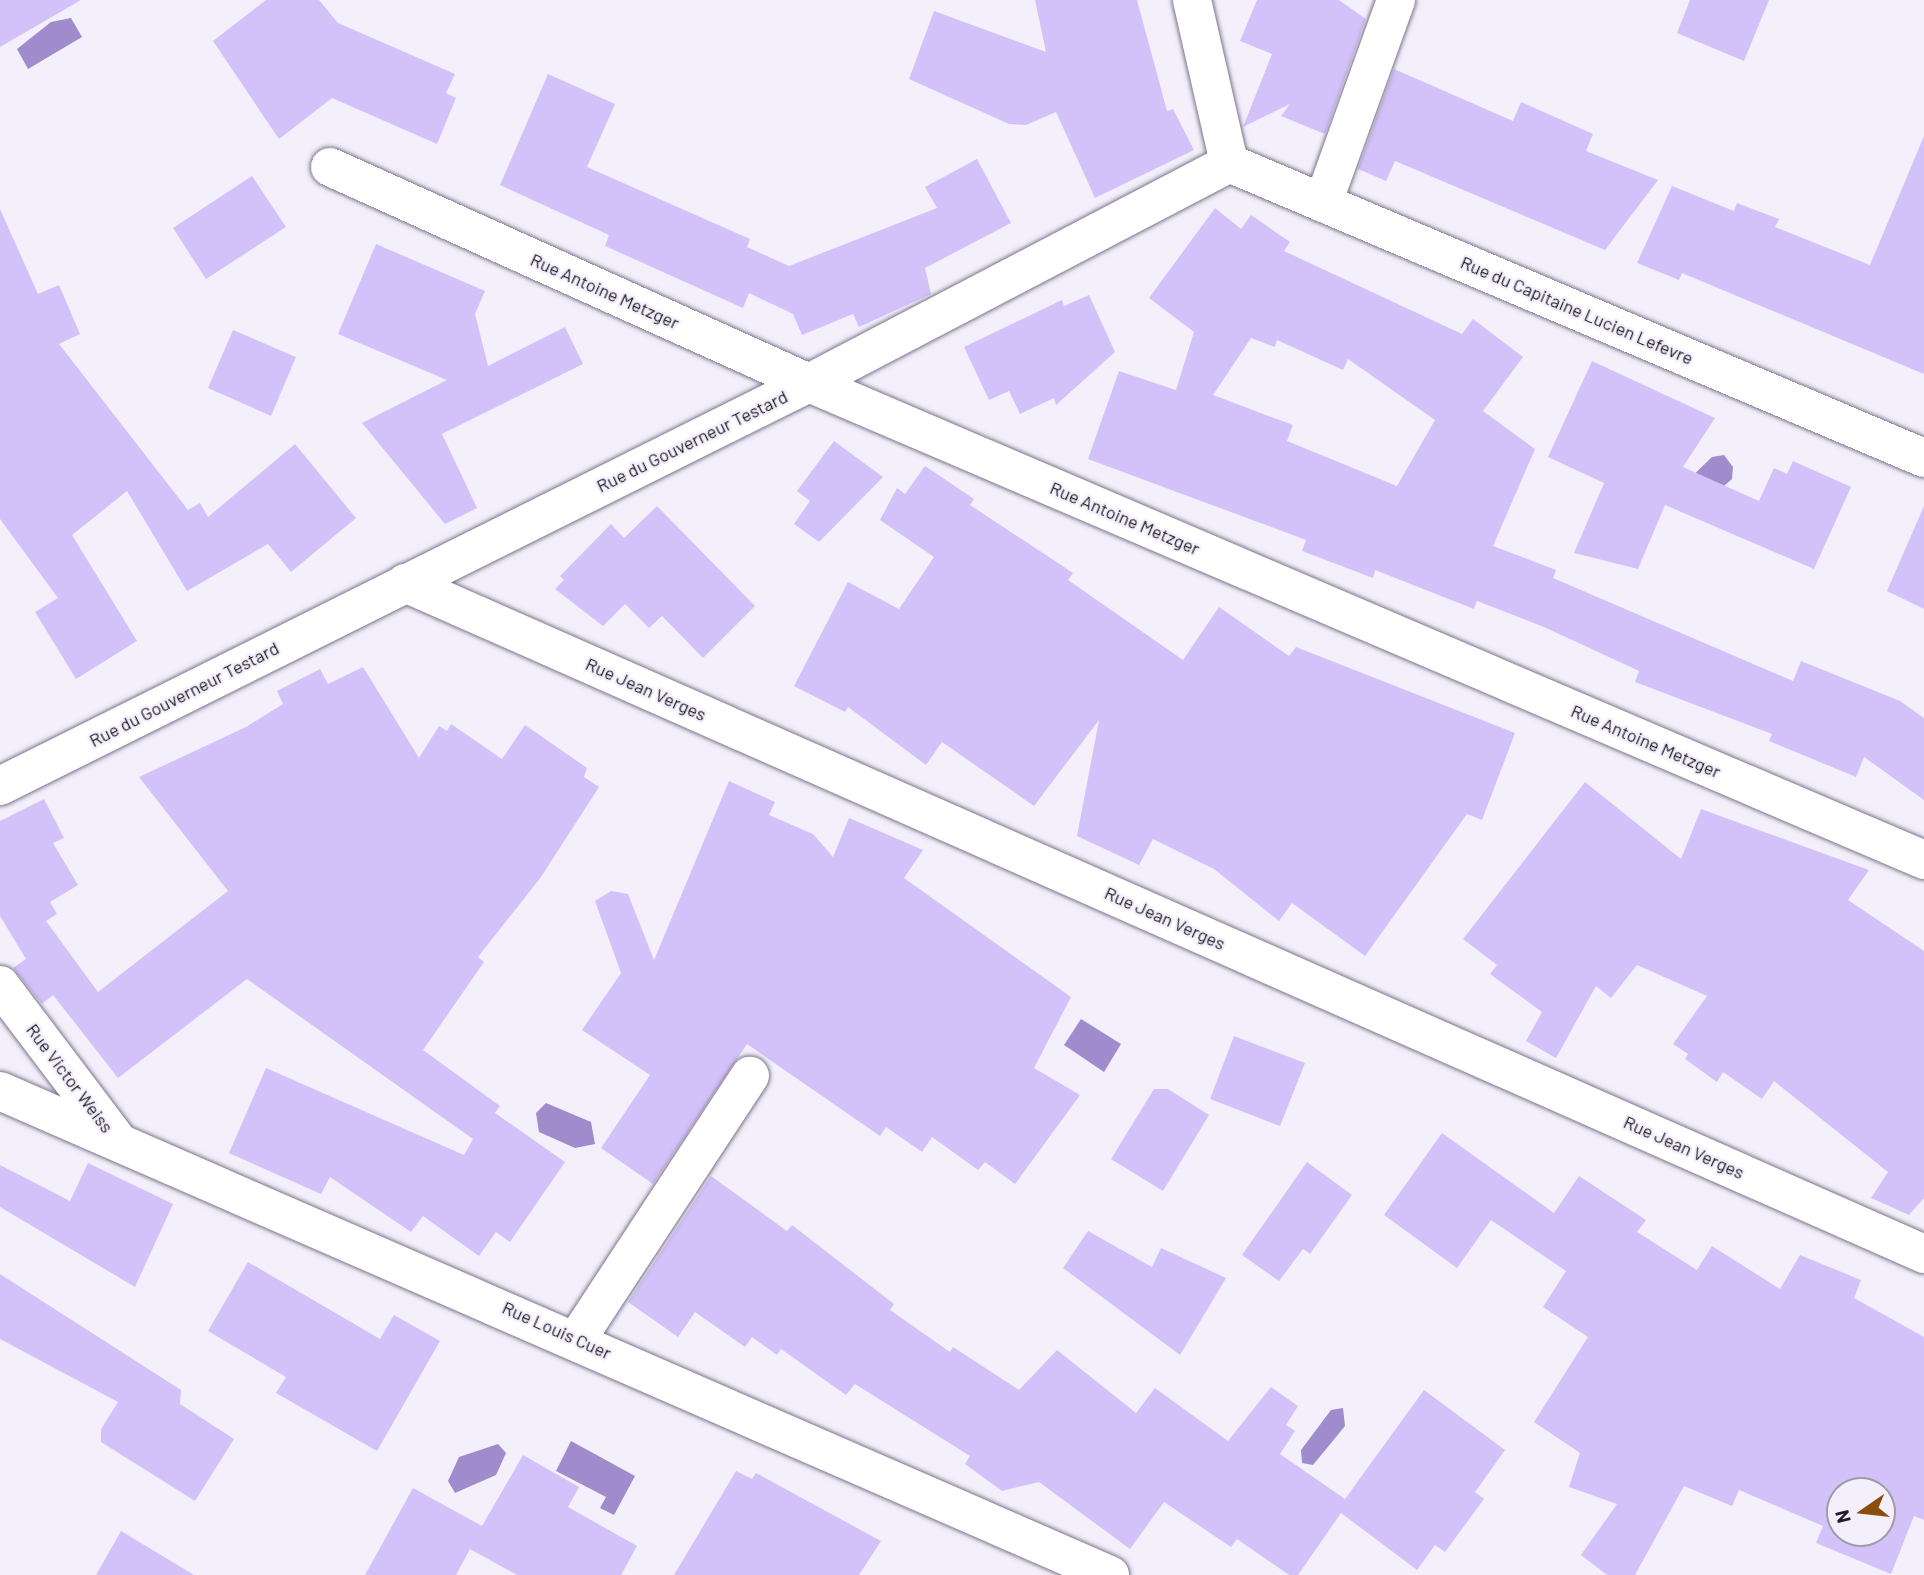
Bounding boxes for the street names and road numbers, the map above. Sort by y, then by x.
street label: Rue Antoine Metzger [527,248,683,334]
street label: Rue du Capitaine Lucien Lefevre [1457,251,1697,369]
street label: Rue du Gouverneur Testard [593,385,791,497]
street label: Rue Antoine Metzger [1047,477,1203,559]
street label: Rue du Gouverneur Testard [86,637,282,751]
street label: Rue Jean Verges [582,653,710,725]
street label: Rue Antoine Metzger [1568,700,1724,782]
street label: Rue Jean Verges [1101,882,1229,954]
street label: Rue Victor Weiss [22,1019,118,1137]
street label: Rue Jean Verges [1620,1111,1748,1183]
street label: Rue Louis Cuer [499,1296,615,1364]

